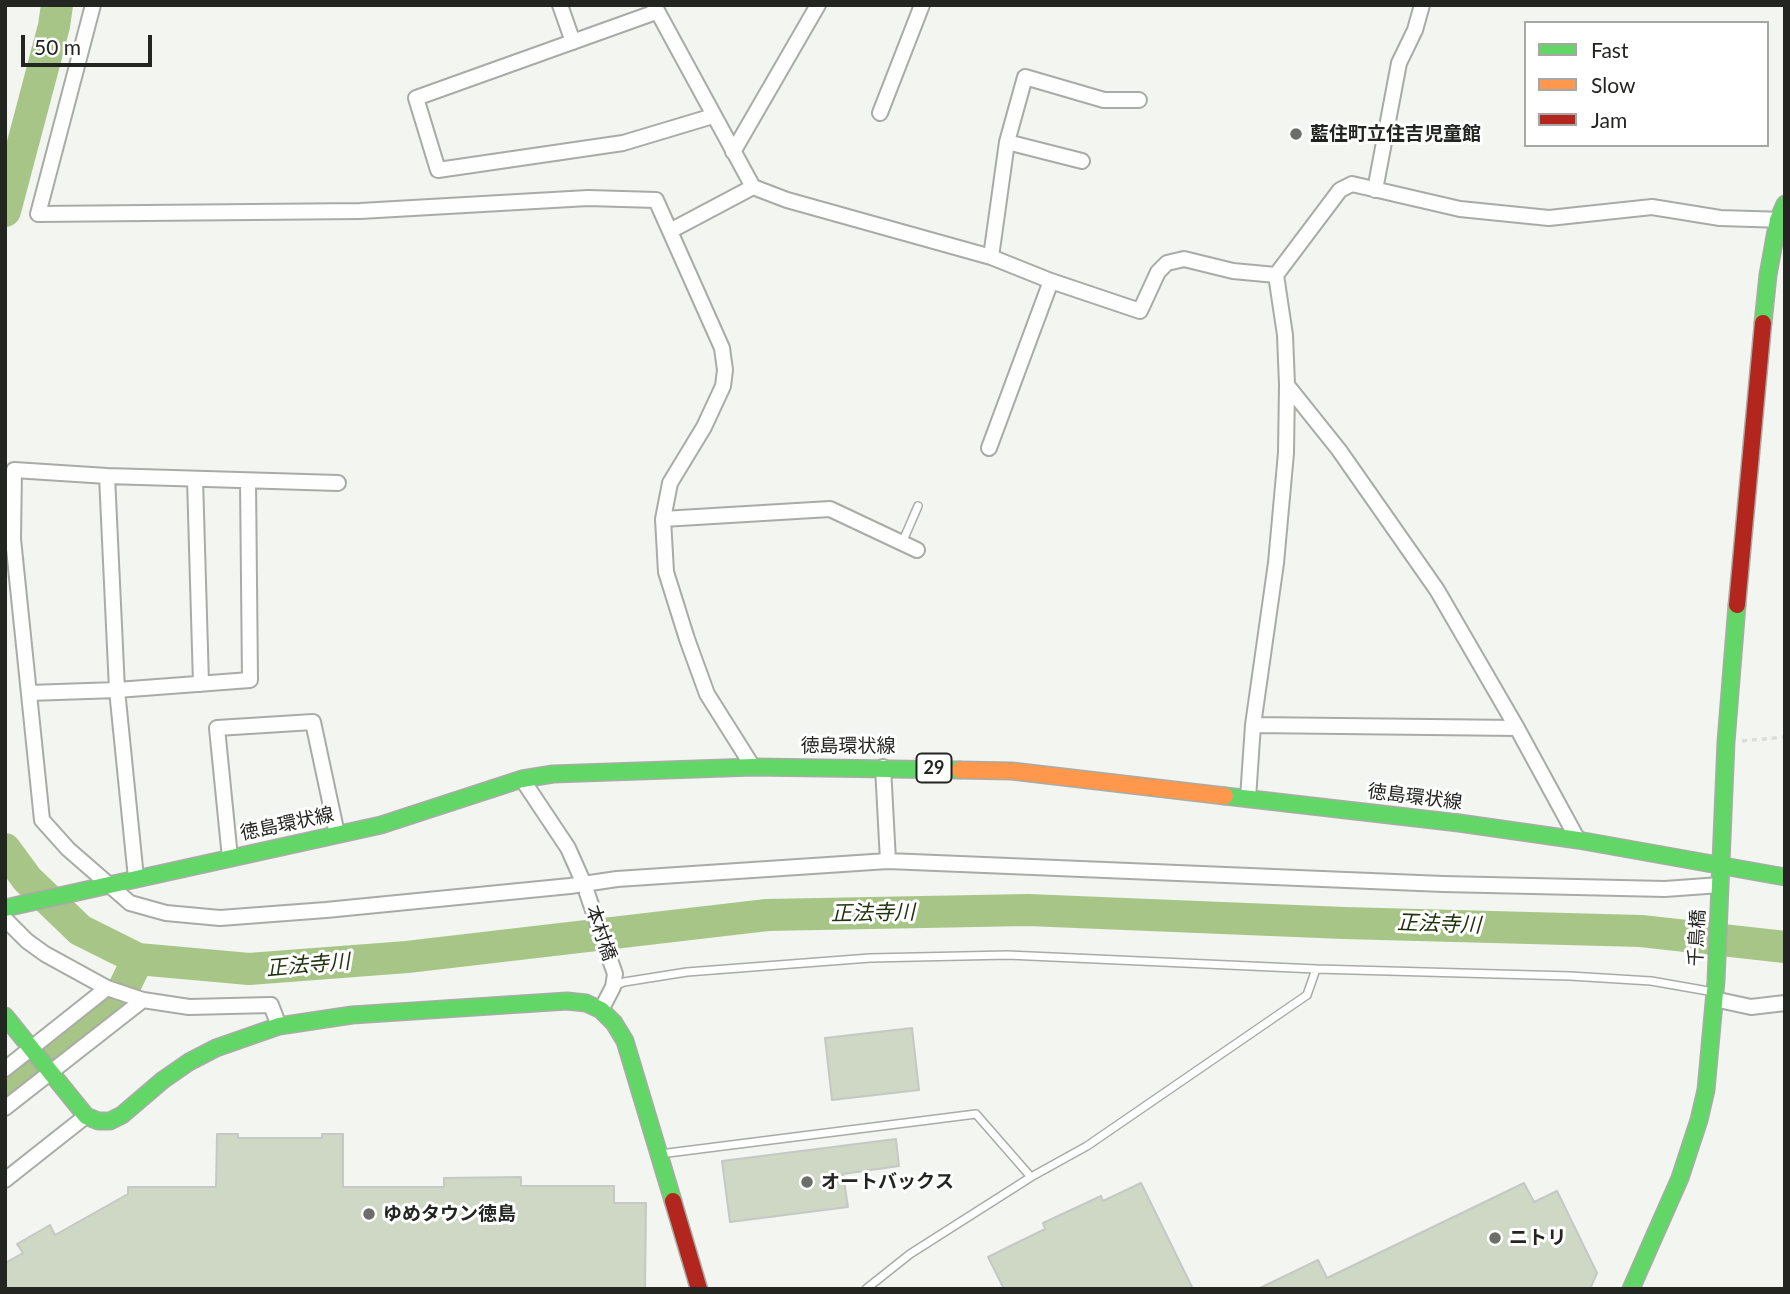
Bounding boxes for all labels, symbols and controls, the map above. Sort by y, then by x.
scale bar [24,21,156,65]
legend [1524,21,1769,147]
text: 50 m [34,34,81,59]
text: Fast [1591,37,1628,62]
text: Slow [1591,72,1635,97]
text: Jam [1591,107,1627,132]
place label: 藍住町立住吉児童館 [1310,123,1481,145]
marker: 藍住町立住吉児童館 [1288,126,1304,142]
street label: 徳島環状線 [801,735,895,757]
road number: 29 [916,754,951,782]
street label: 徳島環状線 [1366,780,1464,814]
street label: 徳島環状線 [238,803,336,845]
water label: 正法寺川 [831,900,915,926]
street label: 本村橋 [581,902,621,964]
street label: 千鳥橋 [1684,909,1710,967]
water label: 正法寺川 [1397,910,1481,938]
water label: 正法寺川 [265,949,351,981]
place label: オートバックス [821,1171,954,1193]
marker: オートバックス [799,1174,815,1190]
place label: ゆめタウン徳島 [383,1203,516,1225]
marker: ゆめタウン徳島 [361,1206,377,1222]
place label: ニトリ [1509,1227,1566,1249]
marker: ニトリ [1487,1230,1503,1246]

